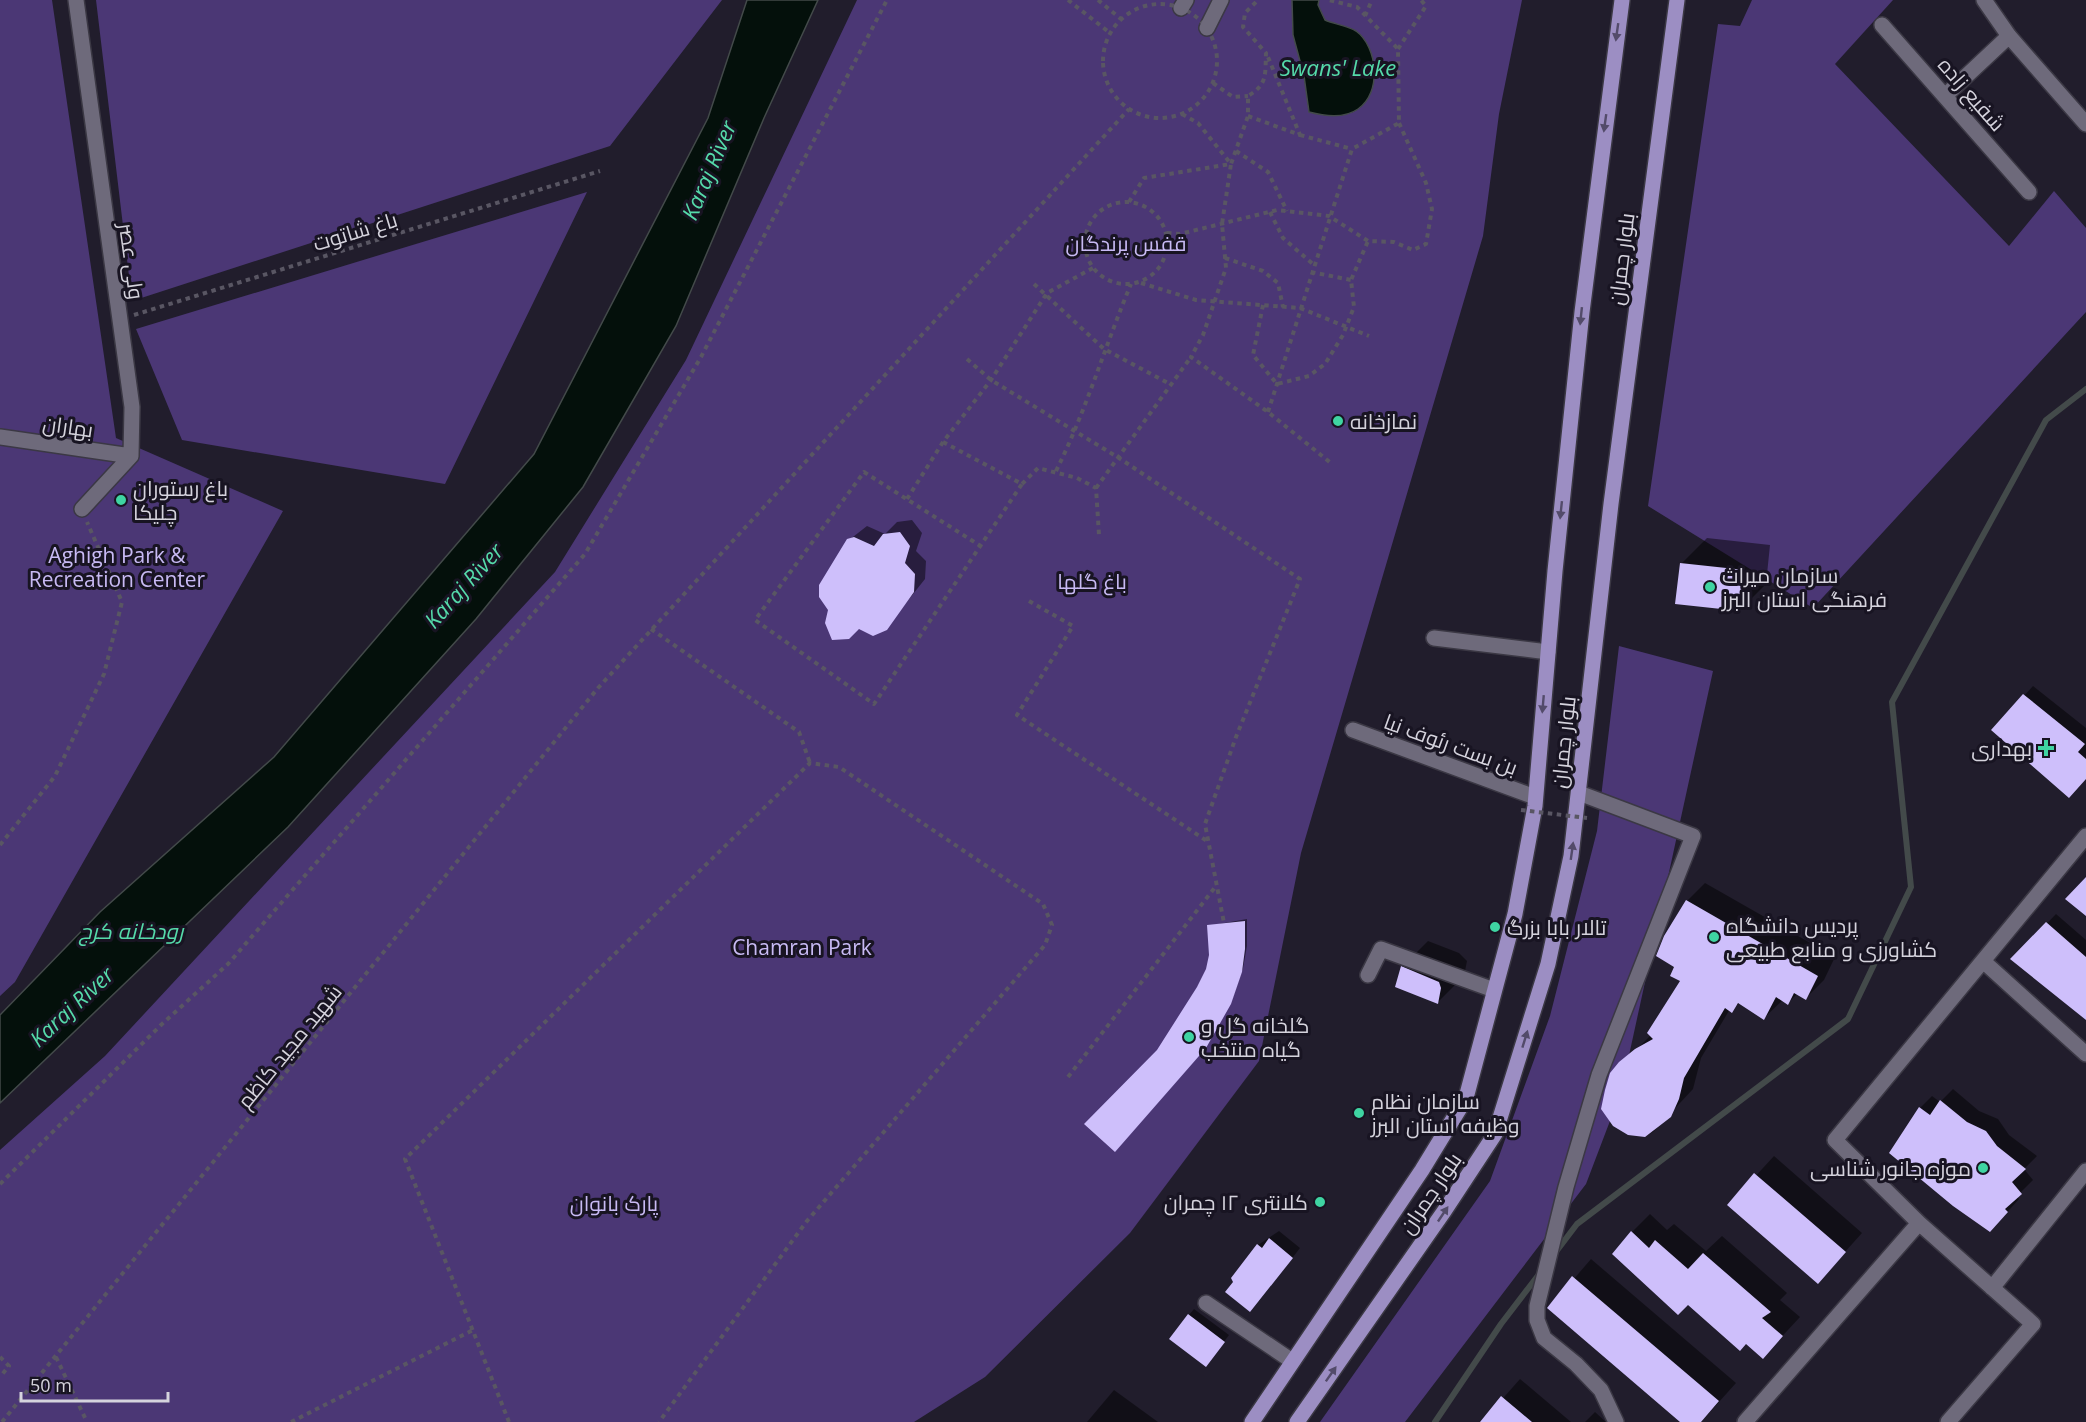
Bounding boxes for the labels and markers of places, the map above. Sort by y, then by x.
place label: نمازخانه [1350,407,1417,435]
marker: نمازخانه [1331,414,1345,428]
place label: باغ رستوران چلیکا [133,474,228,527]
marker: باغ رستوران چلیکا [114,493,128,507]
place label: سازمان میراث فرهنگی استان البرز [1721,561,1887,613]
marker: سازمان میراث فرهنگی استان البرز [1703,580,1717,594]
place label: بهداری [1971,734,2032,762]
marker: بهداری [2037,739,2055,757]
place label: پردیس دانشگاه کشاورزی و منابع طبیعی [1726,911,1937,964]
place label: تالار بابا بزرگ [1507,913,1607,941]
marker: تالار بابا بزرگ [1488,920,1502,934]
marker: پردیس دانشگاه کشاورزی و منابع طبیعی [1707,930,1721,944]
place label: گلخانه گل و گیاه منتخب [1201,1011,1309,1063]
marker: گلخانه گل و گیاه منتخب [1182,1030,1196,1044]
place label: سازمان نظام وظیفه استان البرز [1370,1087,1519,1139]
marker: سازمان نظام وظیفه استان البرز [1352,1106,1366,1120]
place label: موزه جانور شناسی [1810,1154,1971,1182]
marker: موزه جانور شناسی [1976,1161,1990,1175]
place label: کلانتری ۱۲ چمران [1164,1188,1308,1217]
marker: کلانتری ۱۲ چمران [1313,1195,1327,1209]

